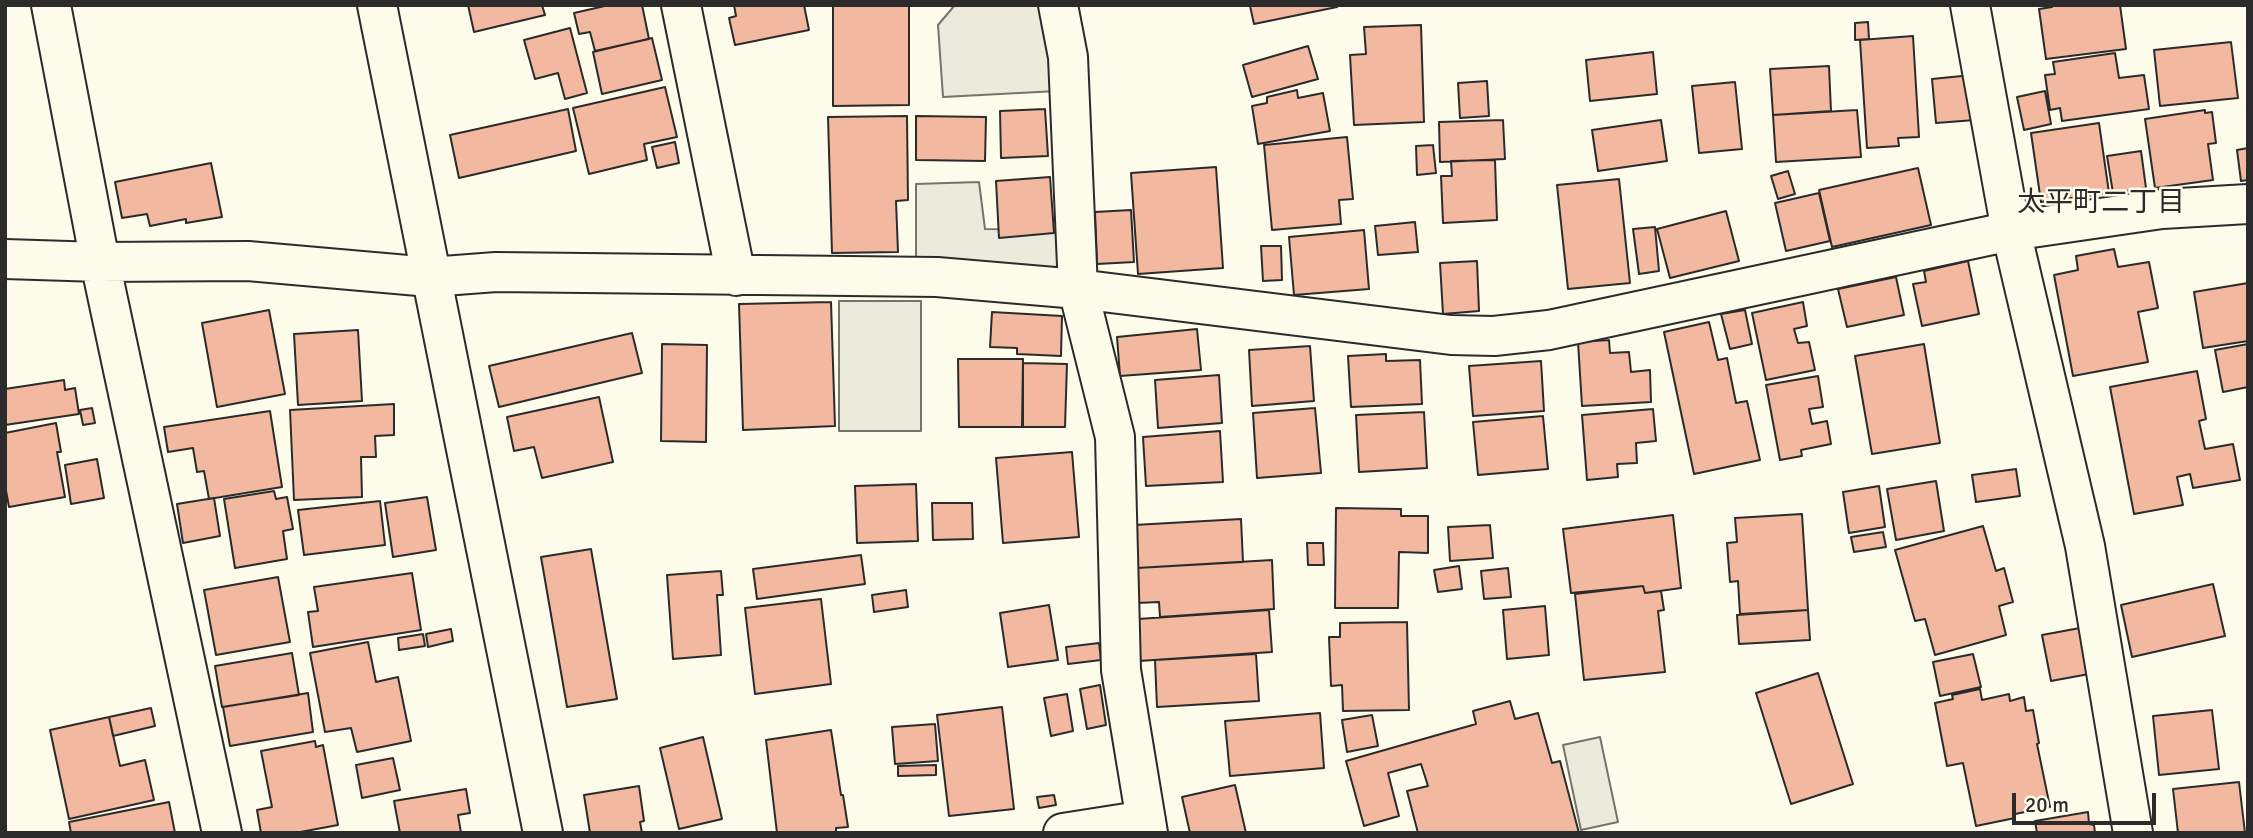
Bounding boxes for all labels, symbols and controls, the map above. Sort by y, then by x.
district label: 太平町二丁目 [2017,187,2185,221]
scale bar [2015,778,2158,822]
text: 20 m [2025,792,2069,818]

